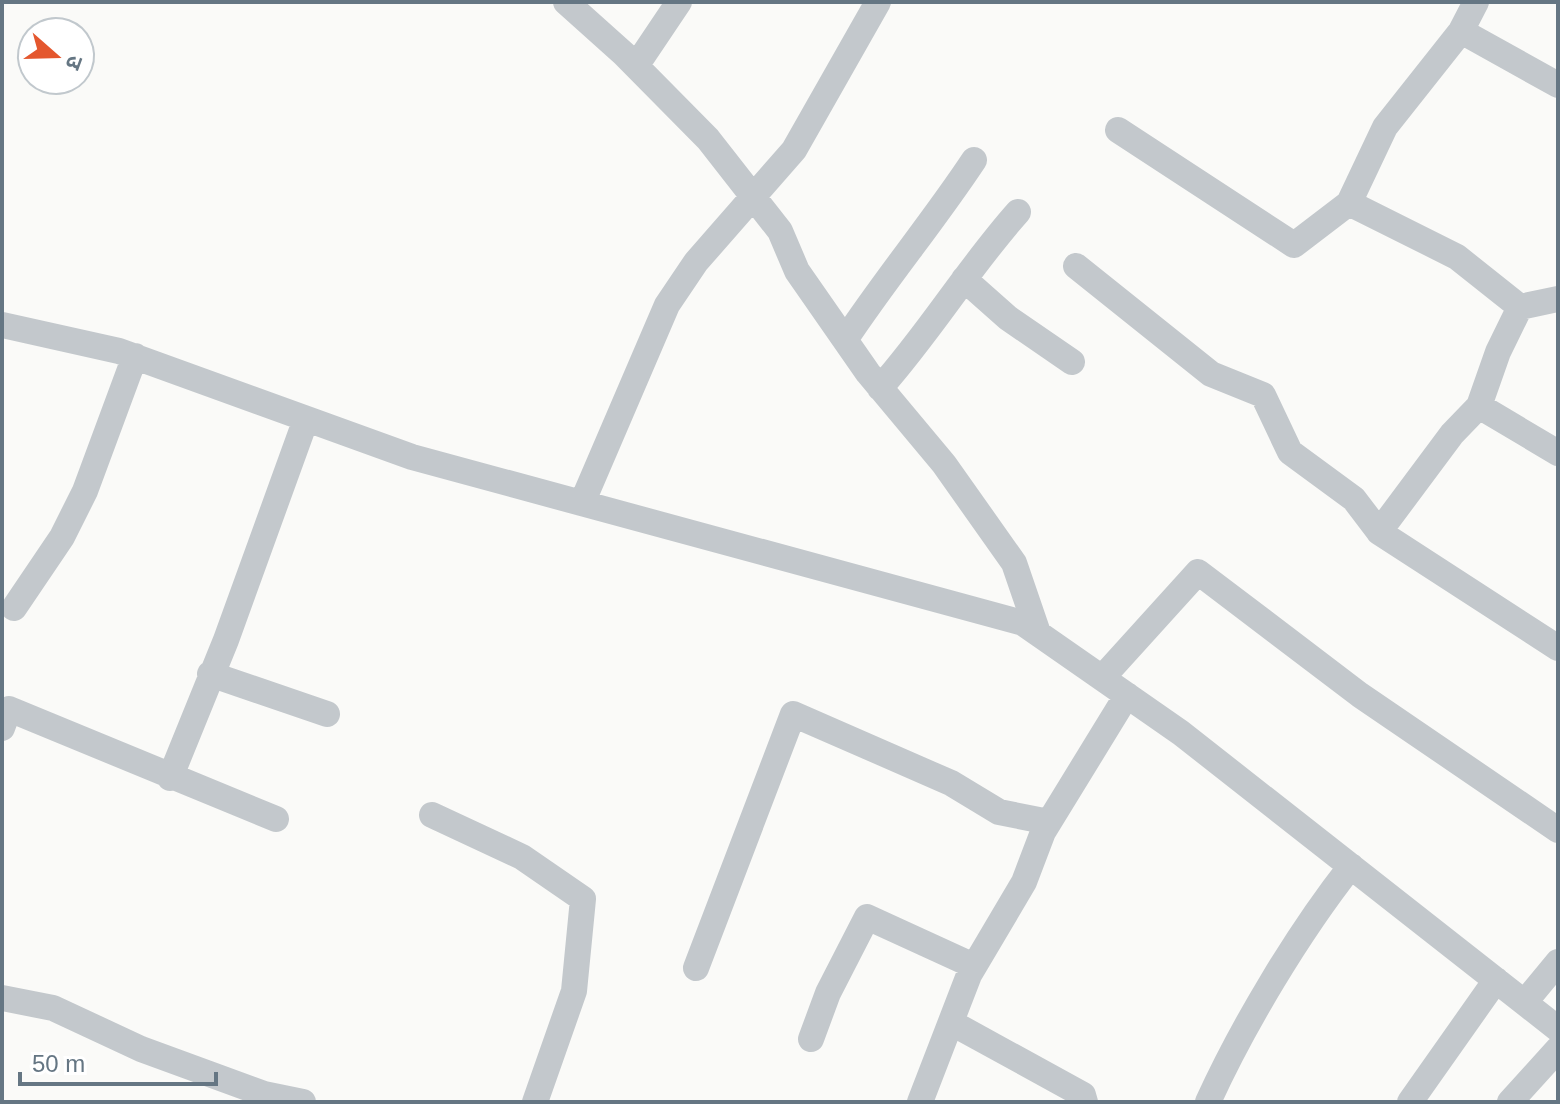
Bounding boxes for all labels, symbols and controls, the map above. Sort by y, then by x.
north arrow [16,16,96,96]
text: उ [60,52,88,74]
scale bar [20,1036,216,1086]
text: 50 m [32,1050,85,1077]

